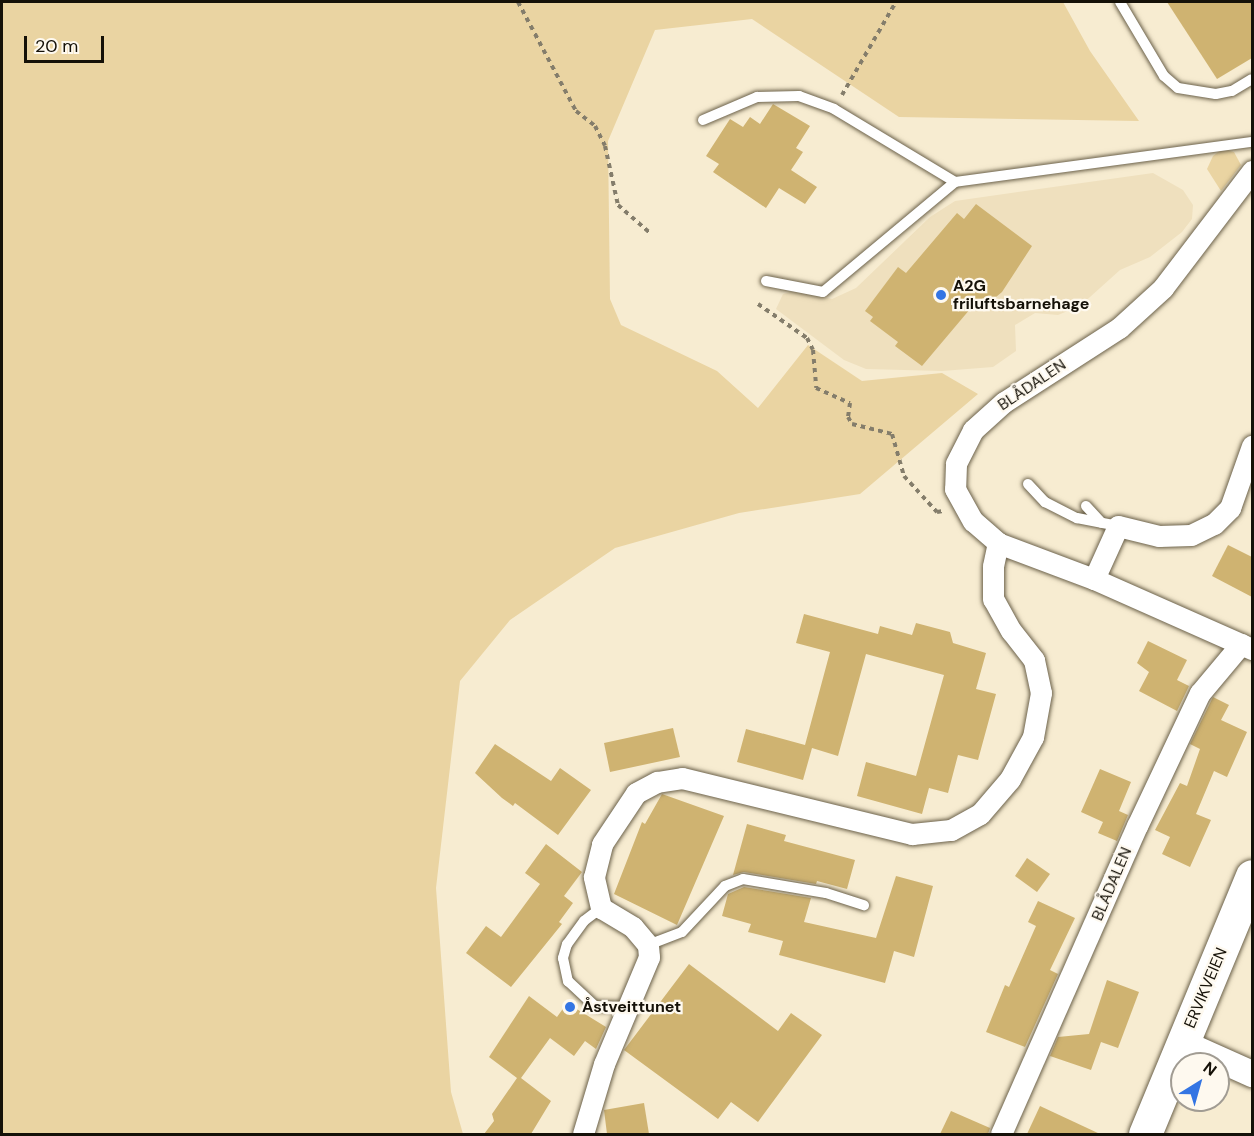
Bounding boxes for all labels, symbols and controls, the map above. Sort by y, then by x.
scale bar [27,24,106,62]
text: 20 m [35,34,78,58]
place label: A2G friluftsbarnehage [953,276,1089,314]
marker: A2G friluftsbarnehage [934,288,948,302]
street label: BLÅDALEN [994,355,1070,415]
street label: BLÅDALEN [1088,844,1136,924]
street label: ERVIKVEIEN [1180,945,1232,1031]
place label: Åstveittunet [582,997,681,1017]
marker: Åstveittunet [563,1000,577,1014]
north arrow [1170,1052,1230,1112]
text: N [1199,1057,1221,1081]

